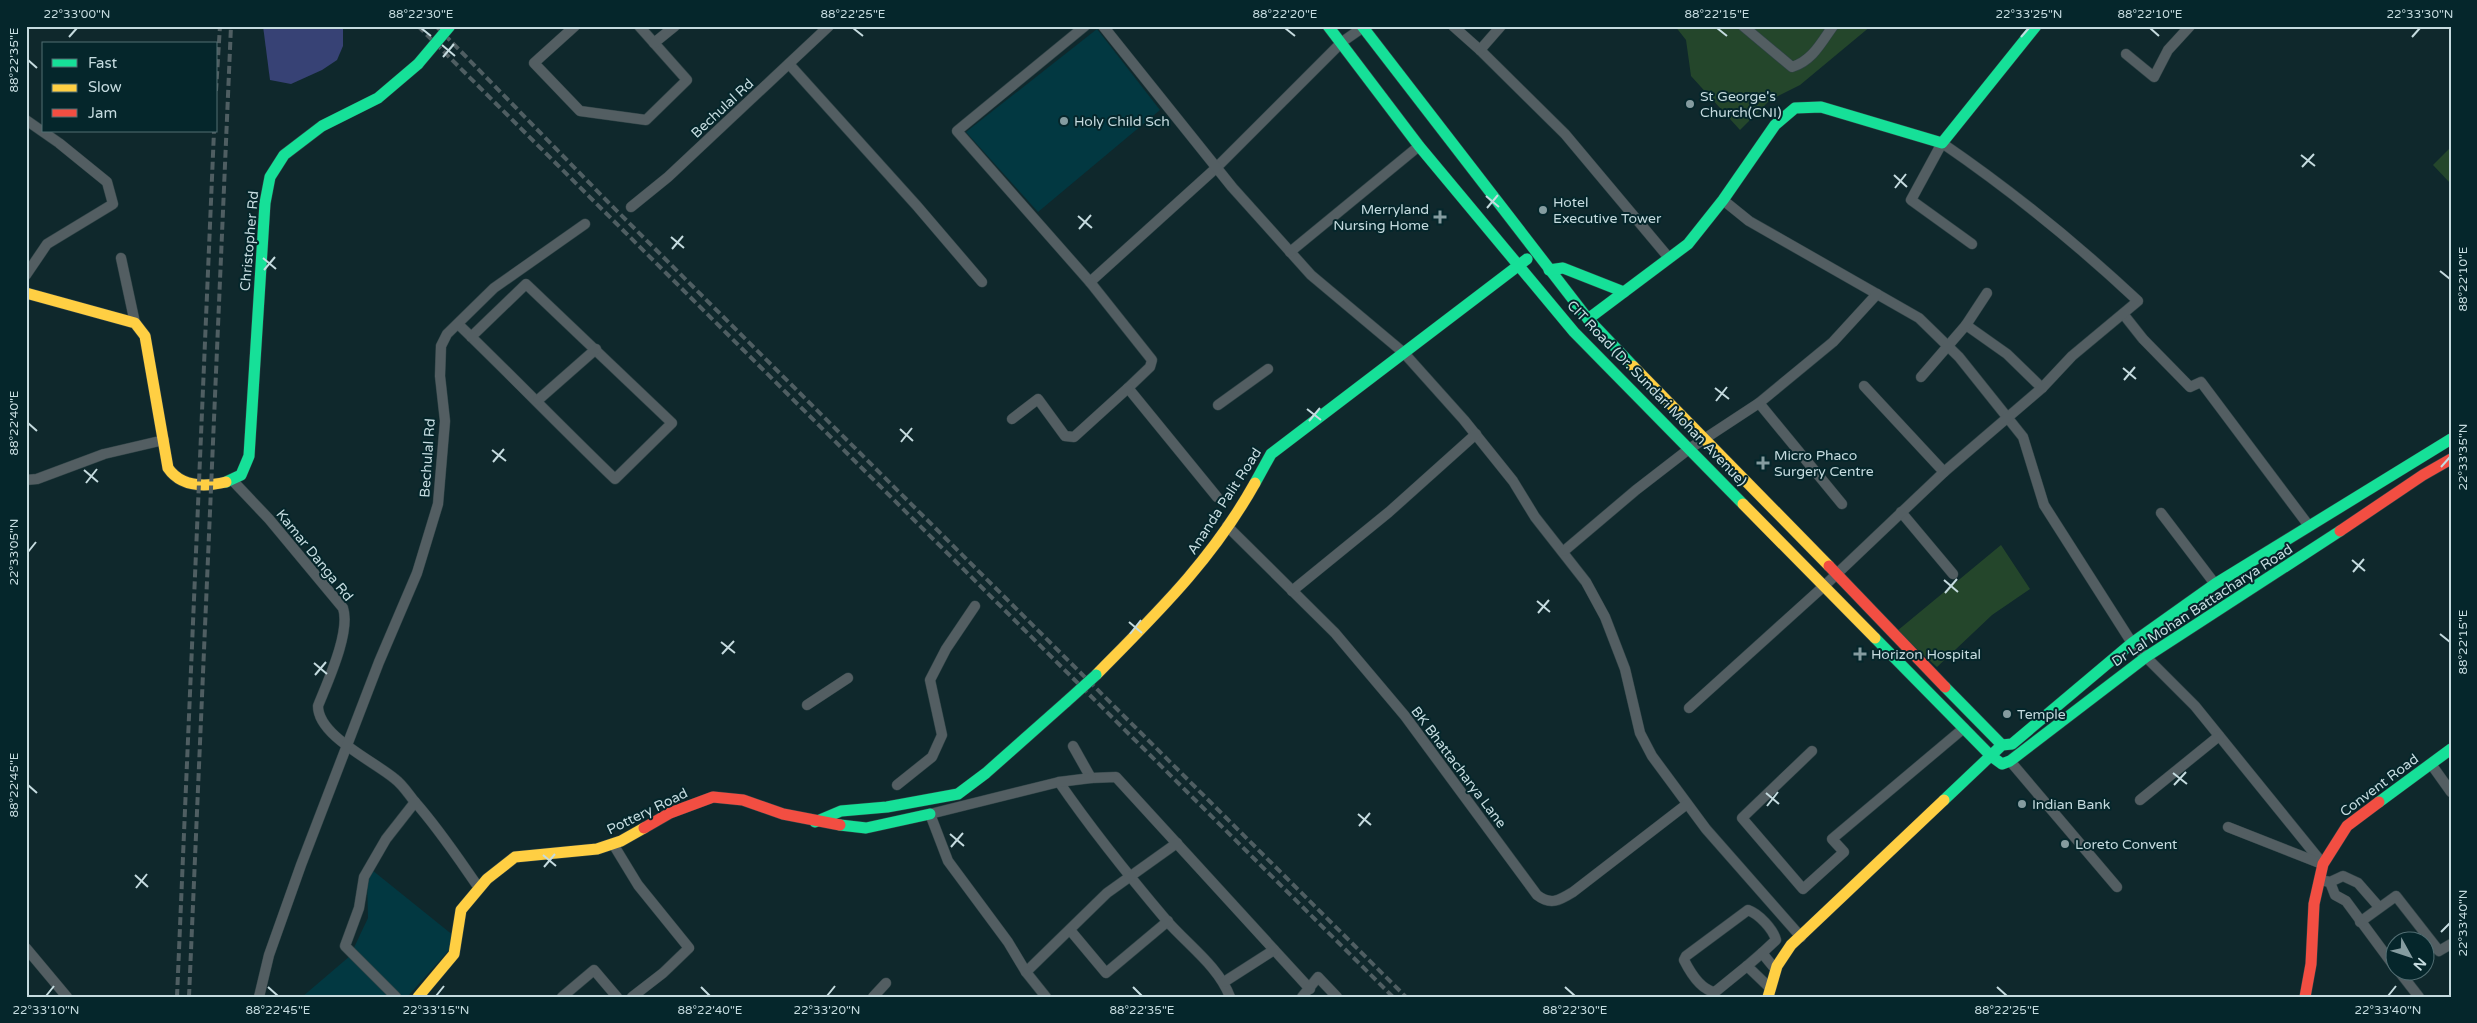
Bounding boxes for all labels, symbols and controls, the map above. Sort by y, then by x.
text: 22°33'00"N [44,7,111,21]
text: 88°22'30"E [388,7,454,21]
text: 88°22'25"E [820,7,886,21]
text: 88°22'20"E [1252,7,1318,21]
text: 88°22'15"E [1684,7,1750,21]
text: 22°33'25"N [1996,7,2063,21]
text: 88°22'10"E [2117,7,2183,21]
text: 22°33'30"N [2387,7,2454,21]
text: 88°22'35"E [7,27,21,93]
legend [42,42,218,132]
text: Fast [88,54,118,72]
street label: Bechulal Rd [688,75,757,142]
text: Slow [88,78,122,96]
place label: St George's Church(CNI) [1700,88,1782,121]
marker: St George's Church(CNI) [1684,98,1696,110]
text: Jam [88,104,117,122]
place label: Holy Child Sch [1074,113,1170,130]
marker: Holy Child Sch [1058,115,1070,127]
street label: Christopher Rd [237,190,262,292]
place label: Hotel Executive Tower [1553,194,1662,227]
place label: Merryland Nursing Home [1333,201,1429,234]
marker: Hotel Executive Tower [1537,204,1549,216]
marker: Merryland Nursing Home [1433,210,1447,224]
text: 88°22'10"E [2456,246,2470,312]
street label: CIT Road (Dr. Sundari Mohan Avenue) [1563,297,1750,490]
text: 88°22'40"E [7,390,21,456]
street label: Bechulal Rd [416,418,439,498]
text: 22°33'35"N [2456,424,2470,491]
street label: Ananda Palit Road [1184,445,1265,558]
place label: Micro Phaco Surgery Centre [1774,447,1874,480]
marker: Micro Phaco Surgery Centre [1756,456,1770,470]
street label: Kamar Danga Rd [272,506,357,605]
text: 22°33'05"N [7,519,21,586]
street label: Dr Lal Mohan Battacharya Road [2109,541,2296,670]
text: 88°22'15"E [2456,609,2470,675]
place label: Horizon Hospital [1871,646,1981,663]
marker: Horizon Hospital [1853,647,1867,661]
street label: BK Bhattacharya Lane [1407,703,1510,831]
place label: Temple [2017,706,2066,723]
marker: Temple [2001,708,2013,720]
street label: Convent Road [2337,750,2422,821]
text: 88°22'45"E [7,752,21,818]
street label: Pottery Road [604,785,690,838]
place label: Indian Bank [2032,796,2111,813]
marker: Indian Bank [2016,798,2028,810]
place label: Loreto Convent [2075,836,2178,853]
marker: Loreto Convent [2059,838,2071,850]
text: 22°33'40"N [2456,890,2470,957]
north arrow [2384,930,2434,980]
text: N [2409,954,2430,974]
text: 22°33'10"N [13,1003,80,1017]
text: 88°22'45"E [245,1003,311,1017]
text: 22°33'15"N [403,1003,470,1017]
text: 88°22'40"E [677,1003,743,1017]
text: 22°33'20"N [794,1003,861,1017]
text: 88°22'35"E [1109,1003,1175,1017]
text: 88°22'30"E [1542,1003,1608,1017]
text: 88°22'25"E [1974,1003,2040,1017]
text: 22°33'40"N [2355,1003,2422,1017]

